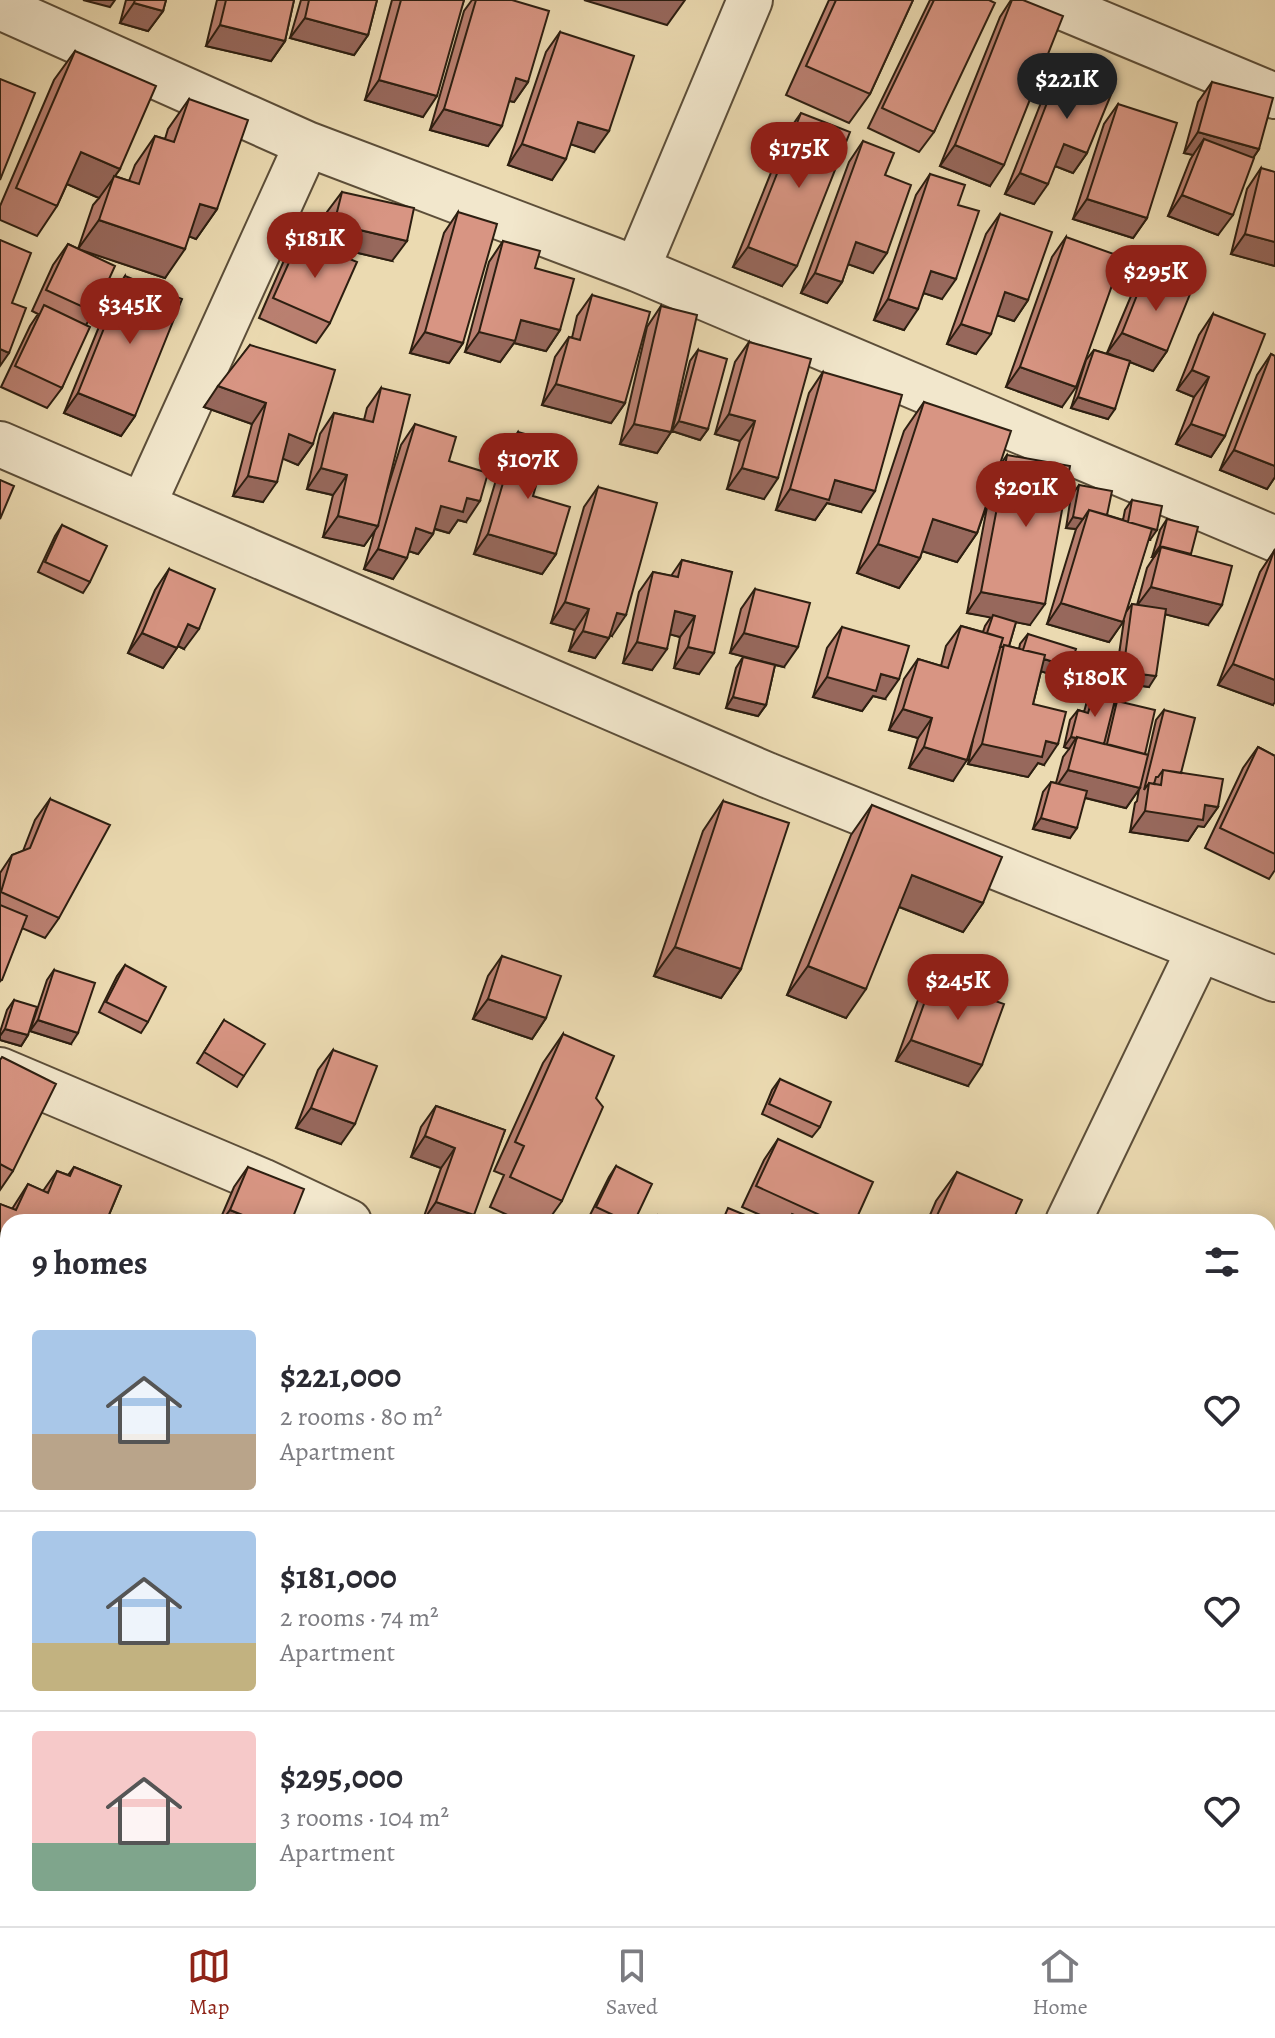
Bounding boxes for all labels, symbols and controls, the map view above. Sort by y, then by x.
pin: $221K [1011,53,1123,121]
text: $221K [1035,61,1099,96]
pin: $175K [743,122,855,190]
text: $175K [769,130,829,165]
pin: $181K [259,212,371,280]
text: $181K [285,220,345,255]
pin: $295K [1100,245,1212,313]
text: $295K [1124,253,1188,288]
pin: $345K [74,278,186,346]
text: $345K [98,286,162,321]
pin: $107K [472,433,584,501]
text: $107K [497,441,559,476]
pin: $201K [970,461,1082,529]
text: $201K [994,469,1058,504]
pin: $180K [1039,651,1151,719]
text: $180K [1063,659,1127,694]
pin: $245K [902,954,1014,1022]
text: $245K [925,962,991,997]
text: 9 homes [32,1239,148,1286]
icon: filters [1200,1240,1244,1284]
text: $221,000 [280,1352,401,1399]
icon: home [96,1362,192,1458]
icon: heart [1200,1388,1244,1432]
text: 2 rooms · 80 m² [280,1399,442,1434]
text: Apartment [280,1434,395,1469]
text: $181,000 [280,1553,397,1600]
icon: home [96,1563,192,1659]
icon: heart [1200,1589,1244,1633]
text: 2 rooms · 74 m² [280,1600,439,1635]
text: Apartment [280,1635,395,1670]
text: $295,000 [280,1753,403,1800]
icon: home [96,1763,192,1859]
icon: heart [1200,1789,1244,1833]
text: 3 rooms · 104 m² [280,1800,449,1835]
text: Apartment [280,1835,395,1870]
tab: Map [187,1944,231,2022]
tab: Saved [606,1944,658,2022]
tab: Home [1032,1944,1088,2022]

